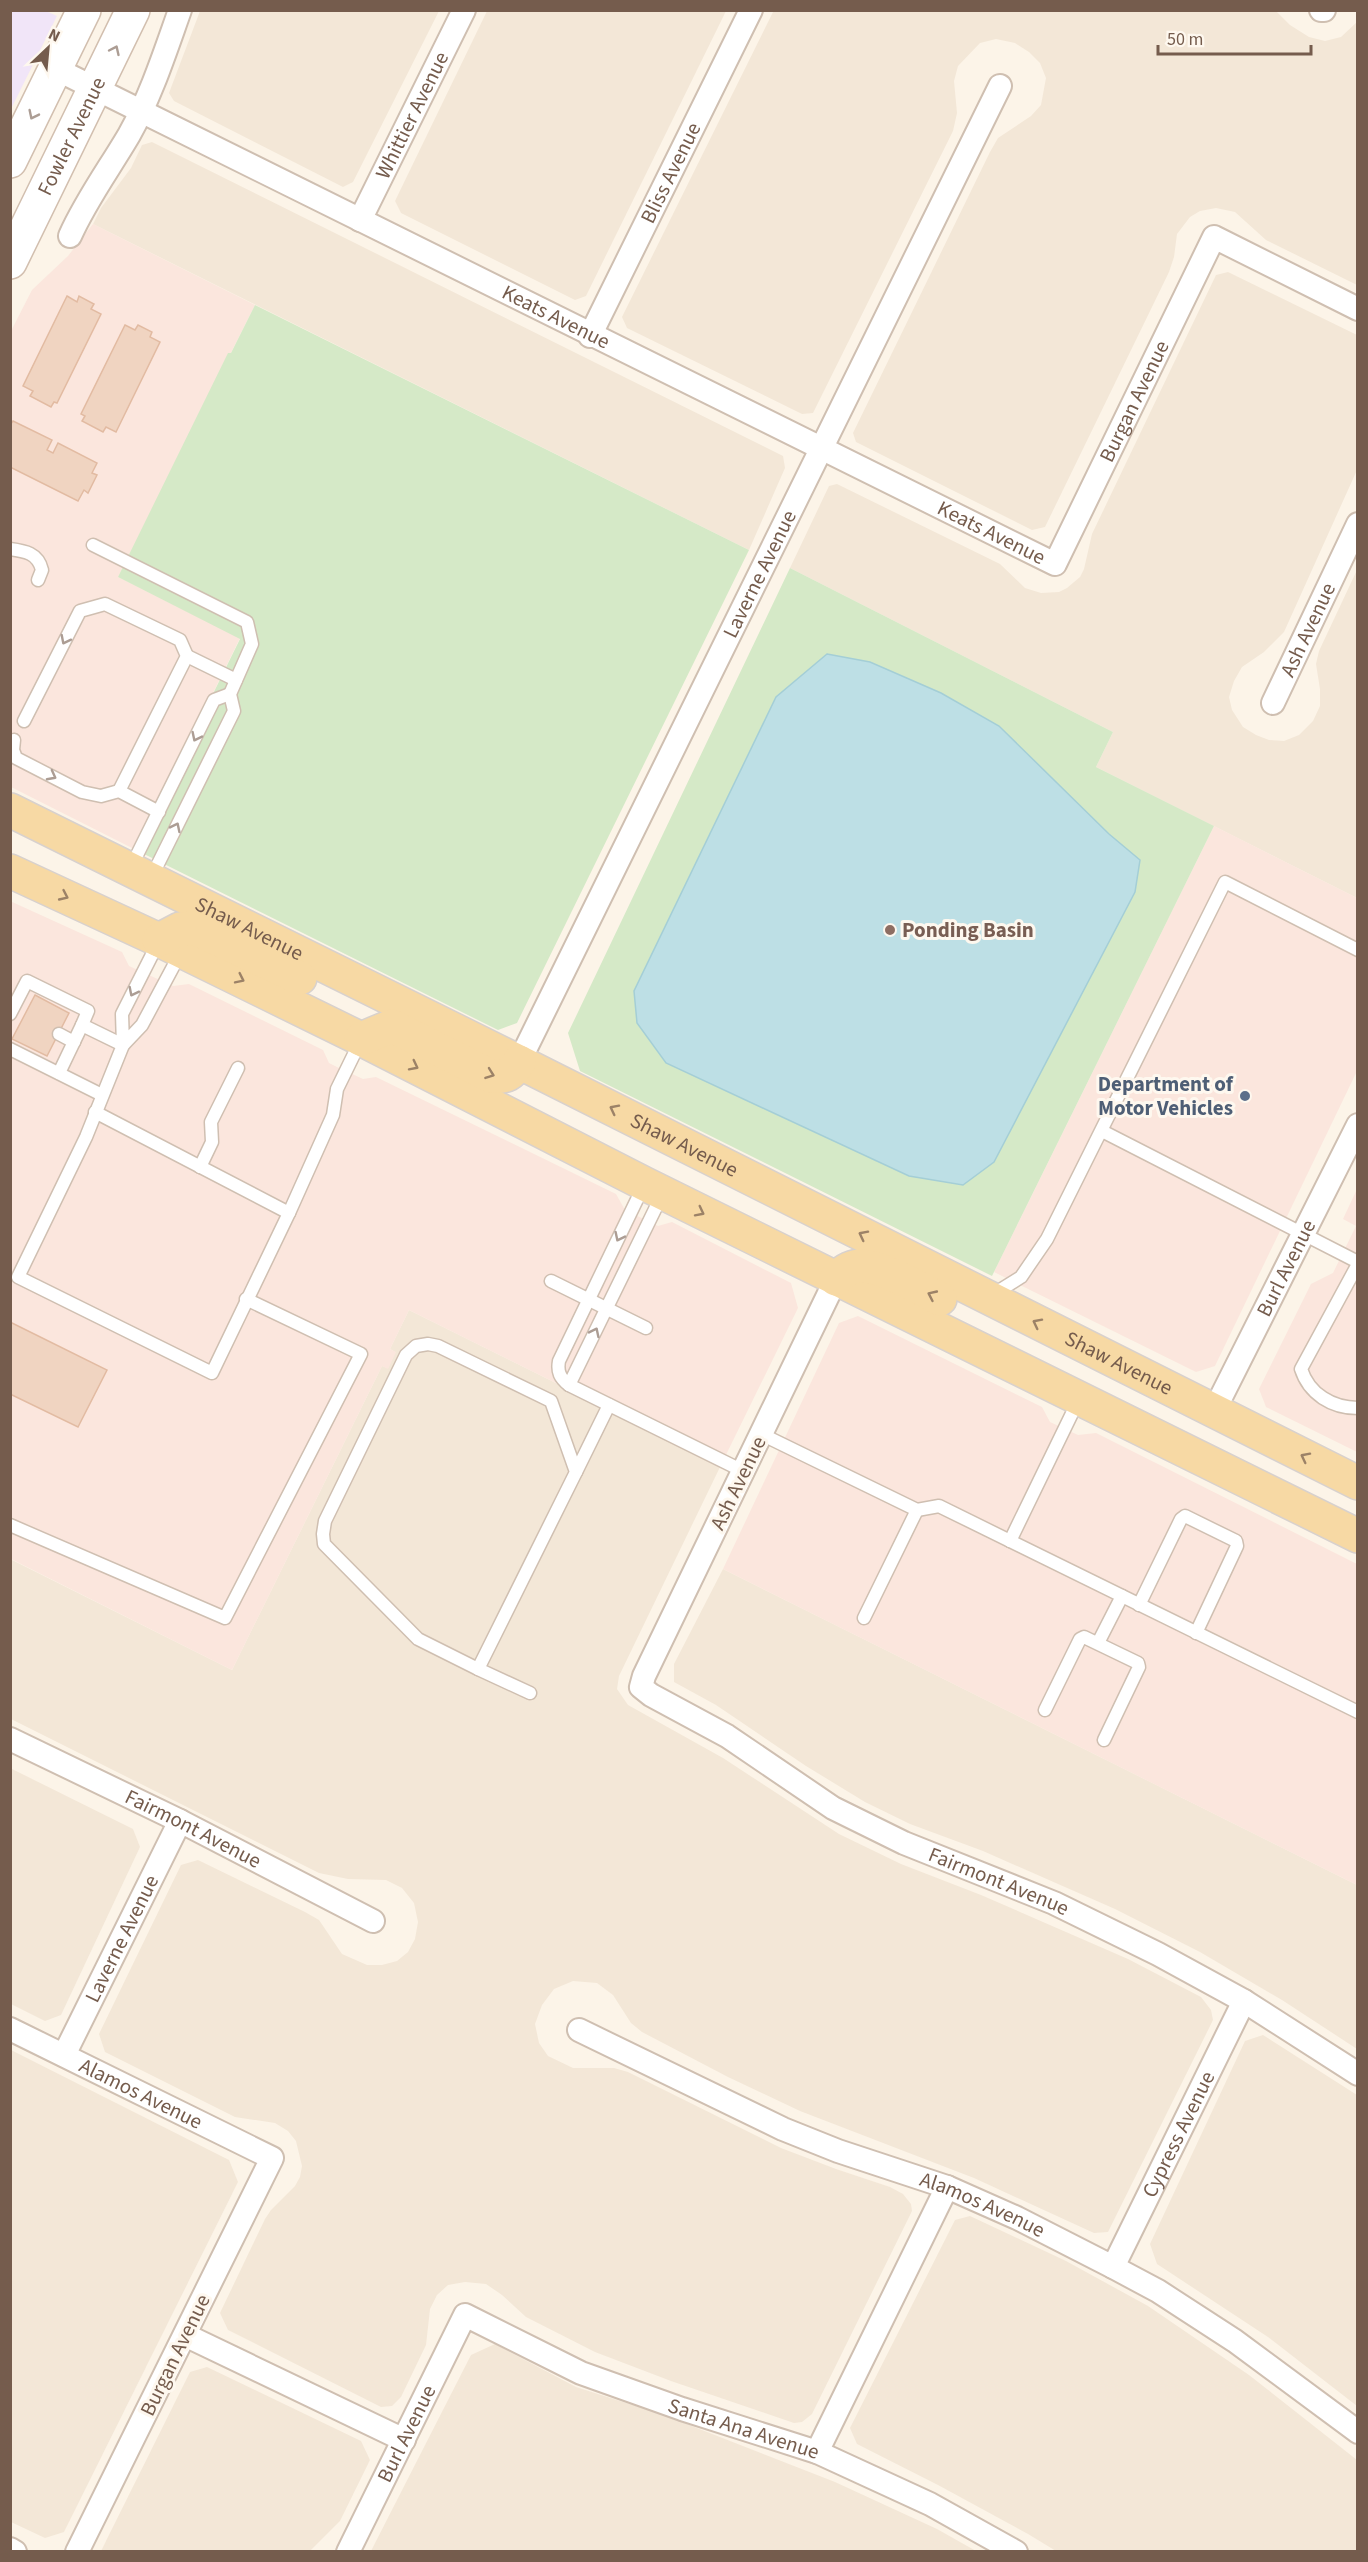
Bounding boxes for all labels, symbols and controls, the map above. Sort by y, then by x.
north arrow [18,18,78,78]
scale bar [1158,18,1311,56]
text: N [45,23,64,48]
text: 50 m [1167,27,1203,52]
one-way arrow [107,45,119,56]
street label: Whittier Avenue [368,46,456,184]
street label: Fowler Avenue [30,72,113,201]
one-way arrow [29,109,41,120]
street label: Bliss Avenue [633,117,708,229]
street label: Keats Avenue [497,277,615,356]
street label: Burgan Avenue [1092,335,1177,467]
street label: Keats Avenue [932,493,1051,572]
street label: Laverne Avenue [715,505,804,643]
street label: Ash Avenue [1273,578,1343,682]
one-way arrow [61,633,72,644]
one-way arrow [191,730,203,741]
one-way arrow [45,769,56,780]
one-way arrow [169,822,181,833]
one-way arrow [57,888,68,900]
street label: Shaw Avenue [190,889,309,968]
place label: Ponding Basin [902,915,1034,945]
marker: Ponding Basin [883,923,897,937]
one-way arrow [233,972,244,984]
one-way arrow [129,986,140,997]
one-way arrow [408,1059,419,1071]
one-way arrow [484,1066,495,1079]
place label: Department of Motor Vehicles [1098,1069,1234,1123]
marker: Department of Motor Vehicles [1238,1089,1252,1103]
one-way arrow [609,1105,620,1116]
street label: Shaw Avenue [625,1105,744,1185]
one-way arrow [694,1205,705,1216]
street label: Burl Avenue [1249,1214,1323,1322]
one-way arrow [615,1230,627,1241]
one-way arrow [858,1231,869,1242]
one-way arrow [928,1290,939,1302]
one-way arrow [1032,1318,1043,1330]
street label: Shaw Avenue [1060,1323,1178,1403]
one-way arrow [587,1328,599,1339]
street label: Ash Avenue [702,1431,774,1535]
one-way arrow [1301,1452,1312,1464]
street label: Fairmont Avenue [120,1782,267,1876]
street label: Fairmont Avenue [924,1839,1074,1923]
street label: Laverne Avenue [77,1870,166,2008]
street label: Alamos Avenue [74,2050,208,2137]
street label: Cypress Avenue [1135,2066,1222,2202]
street label: Alamos Avenue [916,2164,1050,2245]
street label: Burgan Avenue [133,2289,217,2421]
street label: Burl Avenue [370,2380,443,2488]
street label: Santa Ana Avenue [664,2390,823,2467]

